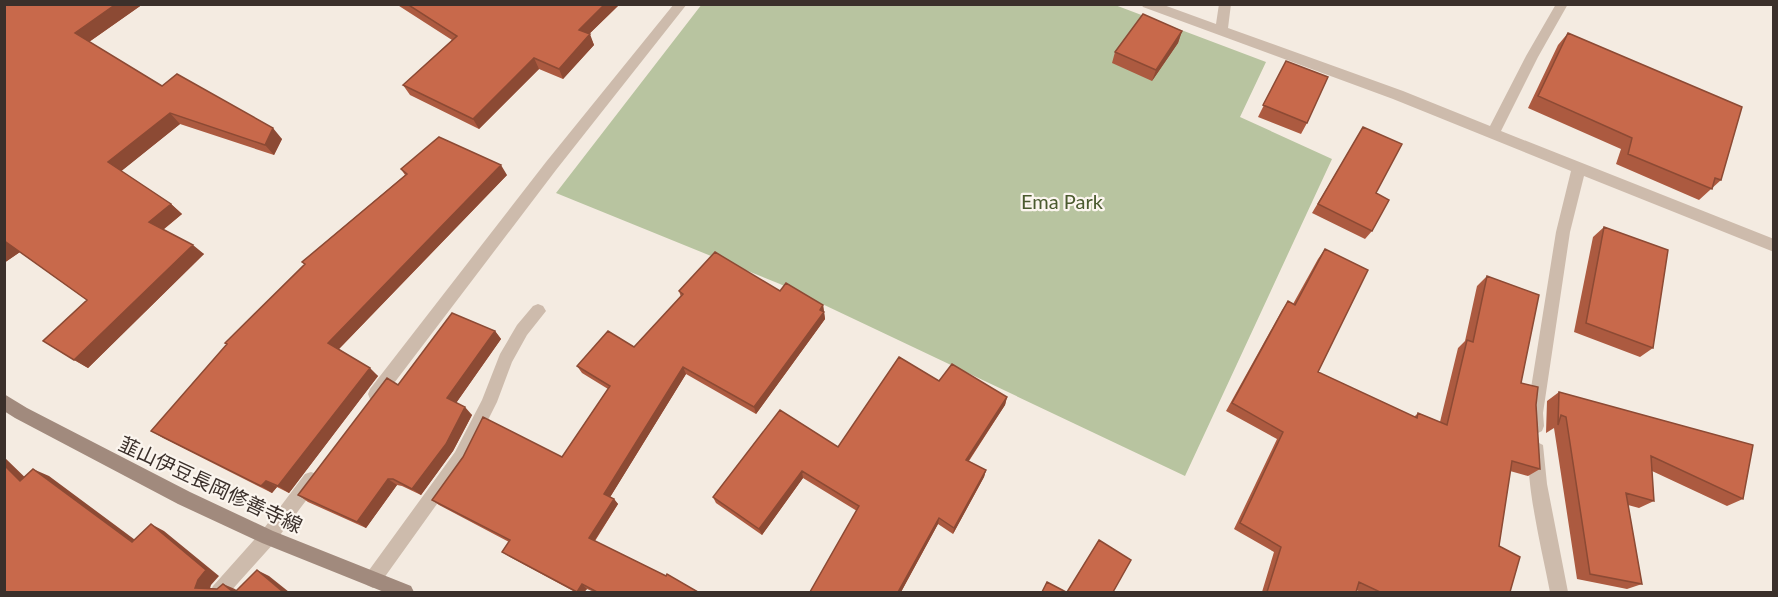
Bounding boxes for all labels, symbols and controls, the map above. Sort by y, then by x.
park label: Ema Park [1021,189,1104,213]
street label: 韮山伊豆長岡修善寺線 [115,431,307,537]

